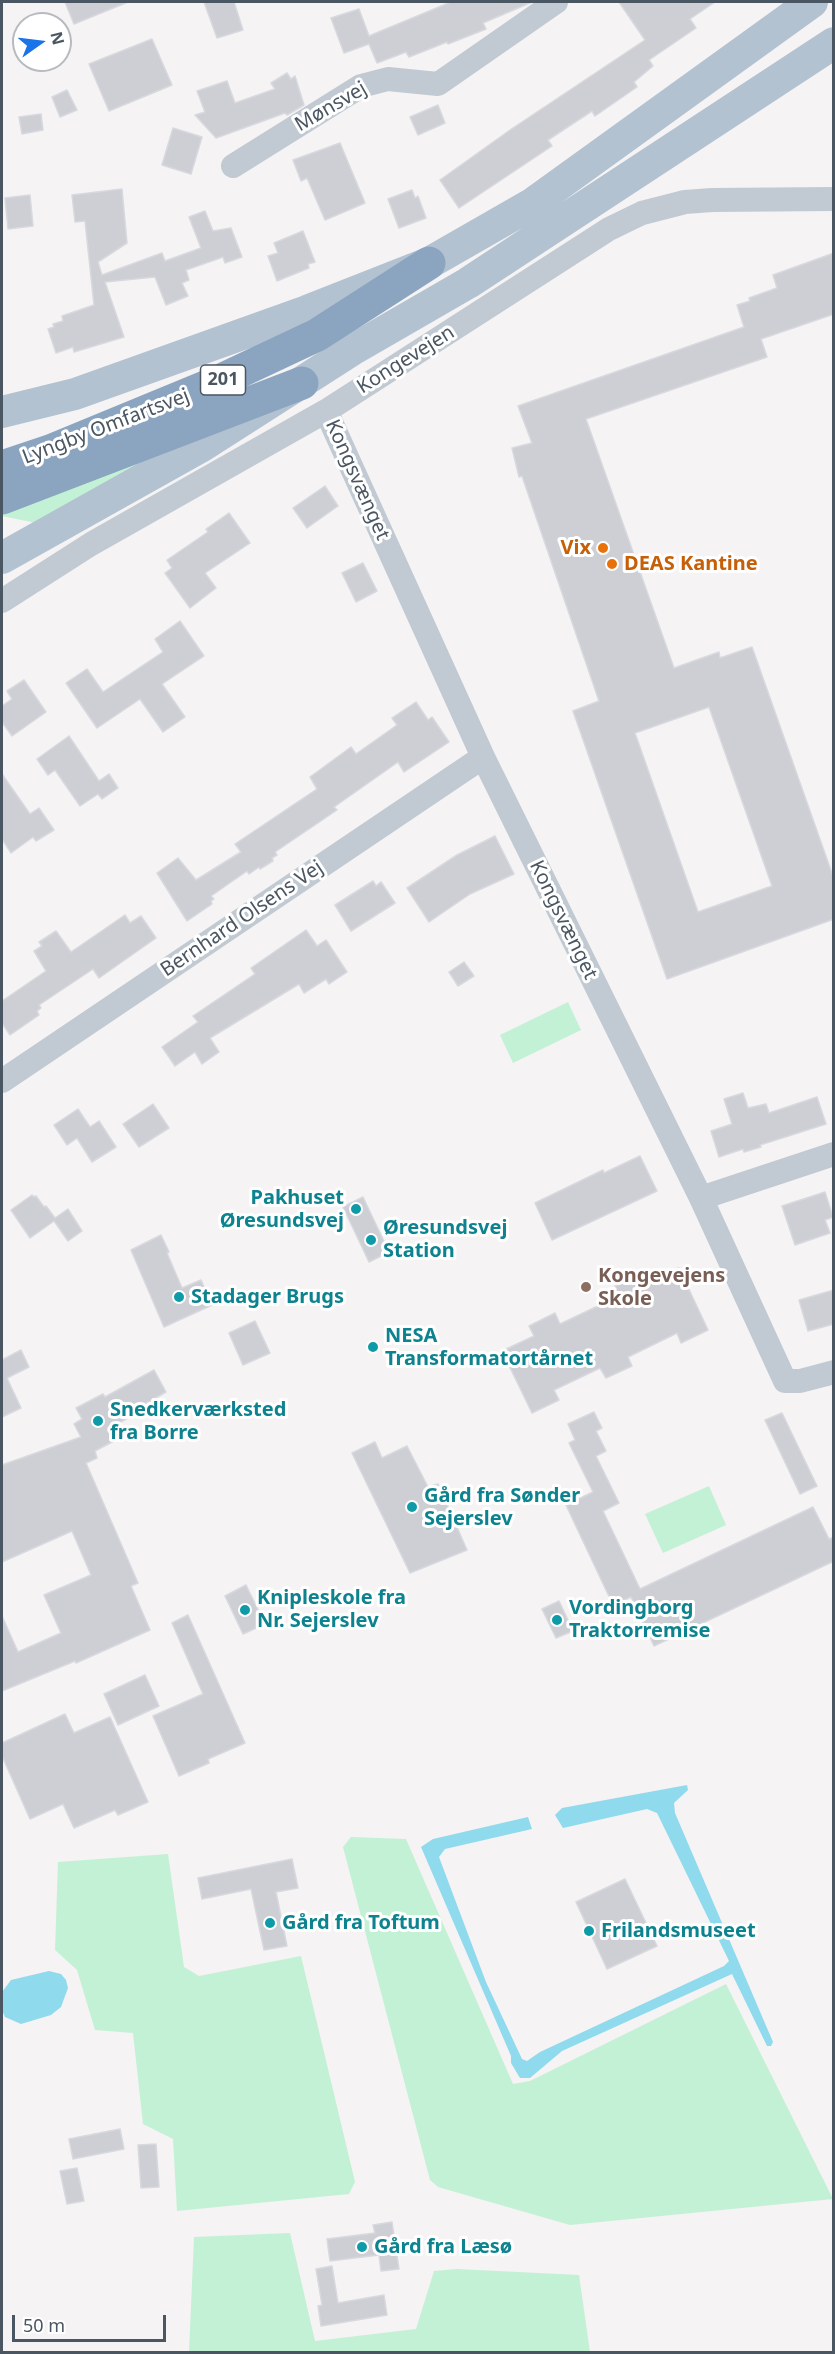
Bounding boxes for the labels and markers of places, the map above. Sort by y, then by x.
place label: Vix [560,536,591,560]
marker: Vix [596,541,610,555]
place label: DEAS Kantine [624,552,758,576]
marker: DEAS Kantine [605,557,619,571]
place label: Pakhuset Øresundsvej [220,1186,344,1233]
marker: Pakhuset Øresundsvej [349,1202,363,1216]
place label: Øresundsvej Station [383,1216,507,1263]
marker: Øresundsvej Station [364,1233,378,1247]
place label: Kongevejens Skole [598,1264,725,1311]
marker: Kongevejens Skole [579,1280,593,1294]
place label: Stadager Brugs [191,1285,344,1309]
marker: Stadager Brugs [172,1290,186,1304]
place label: NESA Transformatortårnet [385,1324,593,1371]
marker: NESA Transformatortårnet [366,1340,380,1354]
place label: Snedkerværksted fra Borre [110,1398,286,1445]
marker: Snedkerværksted fra Borre [91,1414,105,1428]
place label: Gård fra Sønder Sejerslev [424,1484,580,1531]
marker: Gård fra Sønder Sejerslev [405,1500,419,1514]
place label: Knipleskole fra Nr. Sejerslev [257,1586,406,1633]
place label: Vordingborg Traktorremise [569,1596,711,1643]
marker: Knipleskole fra Nr. Sejerslev [238,1603,252,1617]
marker: Vordingborg Traktorremise [550,1613,564,1627]
place label: Gård fra Toftum [282,1911,440,1935]
marker: Gård fra Toftum [263,1916,277,1930]
place label: Frilandsmuseet [601,1919,756,1943]
marker: Frilandsmuseet [582,1924,596,1938]
place label: Gård fra Læsø [374,2235,512,2259]
marker: Gård fra Læsø [355,2240,369,2254]

